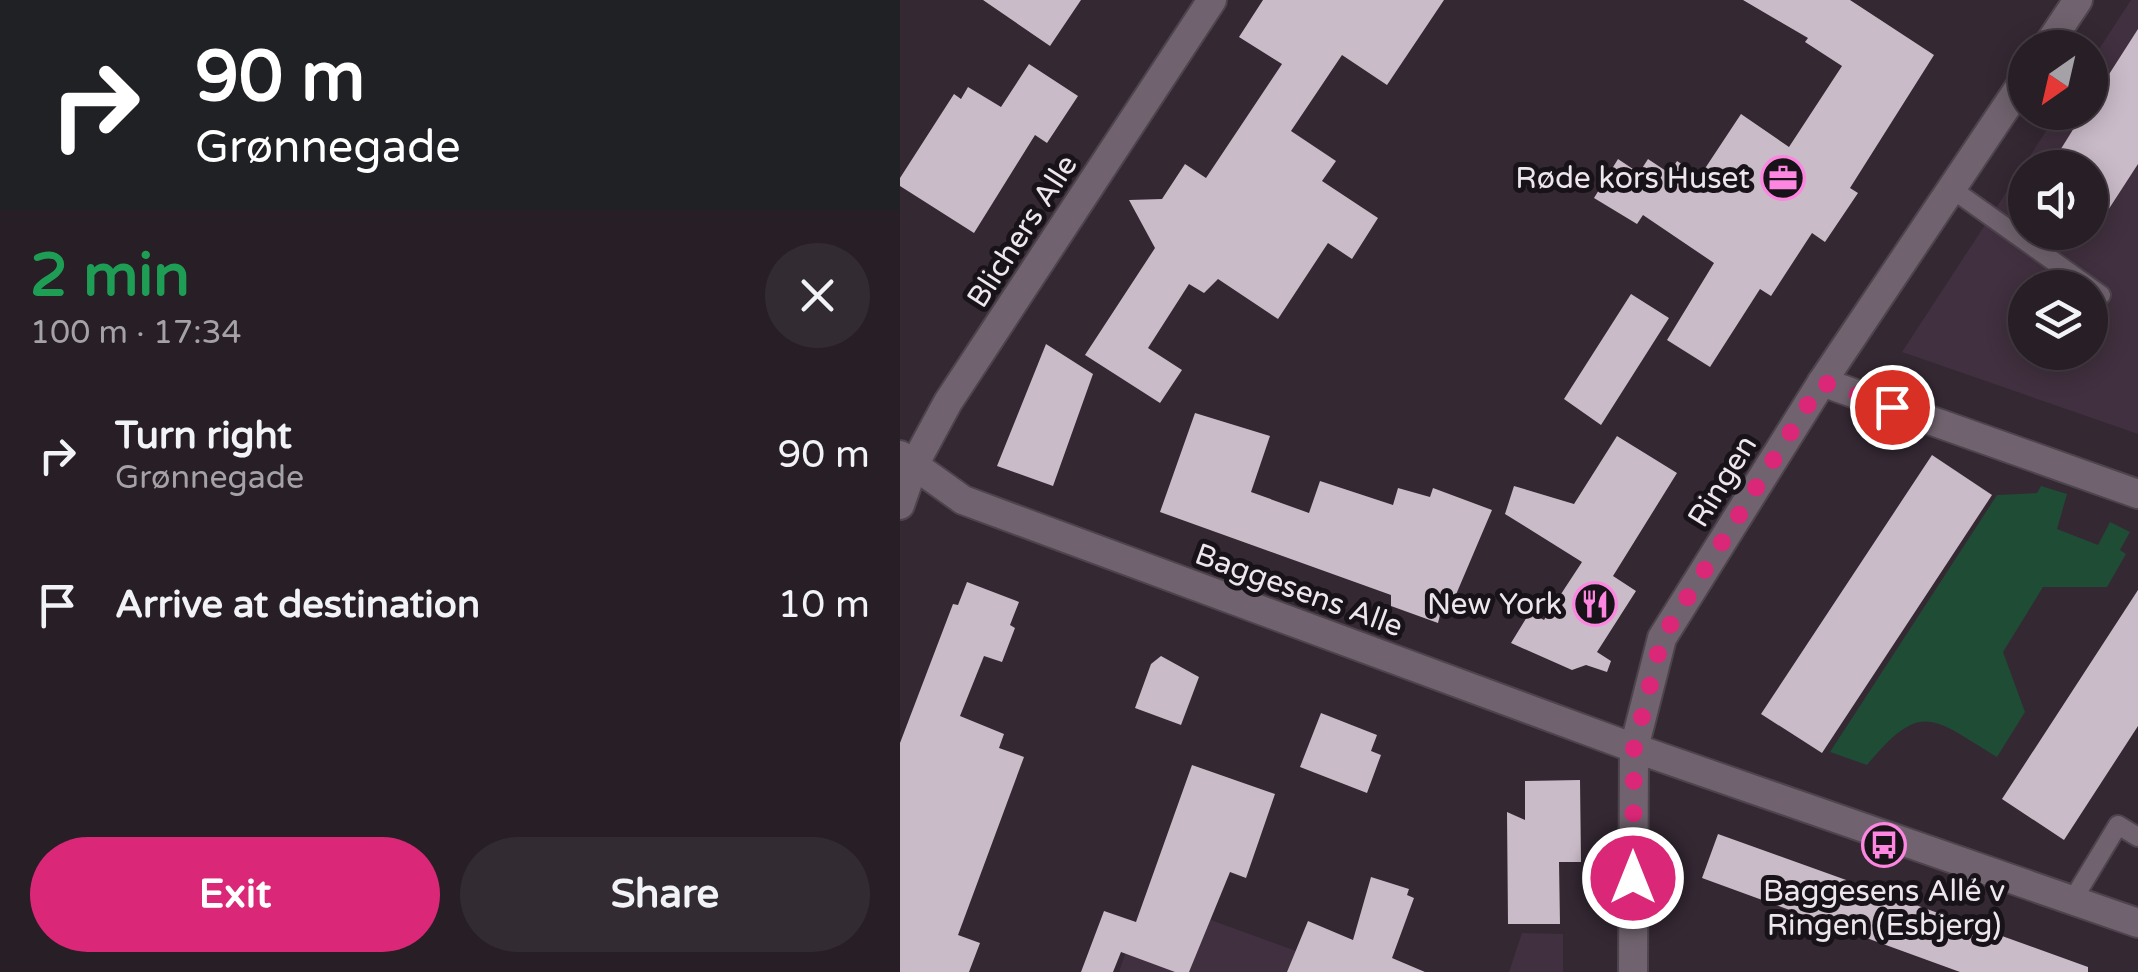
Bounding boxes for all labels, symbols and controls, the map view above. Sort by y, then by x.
north arrow [2008,30,2108,130]
map controls [2008,30,2108,370]
text: 90 m [195,36,365,120]
icon: right [30,40,160,170]
text: Grønnegade [195,121,461,175]
street label: Blichers Alle [959,148,1085,315]
button: sound [2008,150,2108,250]
office icon: Røde kors Huset [1760,155,1806,201]
place label: Røde kors Huset [1515,160,1750,197]
text: 2 min [30,240,190,312]
button: close [765,243,870,348]
button: layers [2008,270,2108,370]
text: 100 m · 17:34 [30,314,242,352]
pin [1850,365,1935,450]
icon: arrive [1865,380,1920,435]
text: Turn right [115,413,292,459]
icon: right [30,428,85,483]
street label: Ringen [1680,429,1765,534]
text: 90 m [778,432,870,478]
text: Grønnegade [115,459,304,497]
street label: Baggesens Alle [1190,536,1408,645]
icon: arrive [30,578,85,633]
restaurant icon: New York [1572,581,1618,627]
text: Arrive at destination [115,582,480,628]
text: 10 m [778,582,870,628]
place label: New York [1427,586,1562,623]
bus stop icon: Baggesens Allé v Ringen (Esbjerg) [1861,822,1907,868]
position arrow [1581,826,1685,930]
button: Exit [30,837,440,952]
button: Share [460,837,870,952]
place label: Baggesens Allé v Ringen (Esbjerg) [1763,873,2005,944]

